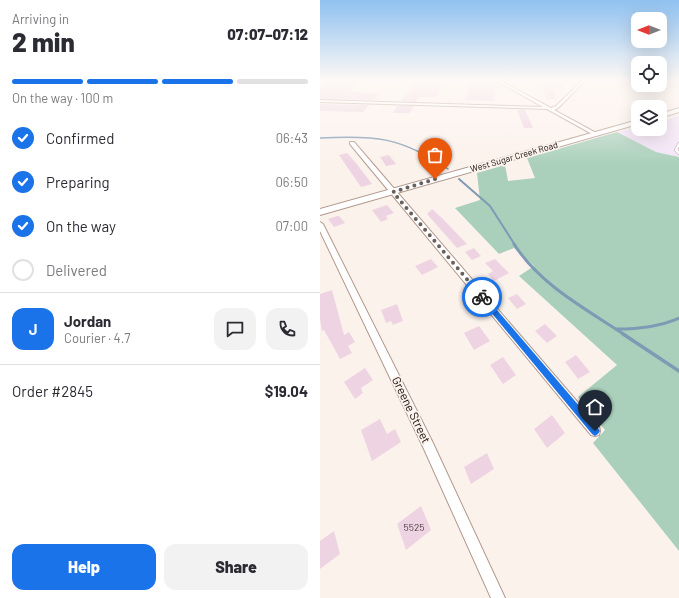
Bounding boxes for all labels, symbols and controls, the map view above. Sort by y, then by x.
text: Arriving in [12,11,69,27]
north arrow [631,12,667,48]
map controls [631,12,667,136]
text: 07:07–07:12 [227,25,308,43]
text: 2 min [12,26,75,57]
button: locate [631,56,667,92]
text: On the way · 100 m [12,90,113,106]
button: layers [631,100,667,136]
icon: check [12,127,34,149]
text: Confirmed [46,129,114,147]
text: 06:43 [276,130,308,146]
pin [418,138,452,179]
street label: West Sugar Creek Road [469,139,559,174]
icon: bag [424,144,446,166]
icon: check [12,171,34,193]
text: Preparing [46,173,110,191]
text: 06:50 [276,174,308,190]
icon: check [12,215,34,237]
text: On the way [46,217,116,235]
text: 07:00 [275,218,308,234]
text: Delivered [46,261,107,279]
courier [462,277,502,317]
icon: bike [471,286,493,308]
button: chat [214,308,256,350]
button: phone [266,308,308,350]
text: Jordan [64,312,111,330]
text: J [29,320,37,338]
text: Courier · 4.7 [64,330,131,346]
street label: Greene Street [390,374,434,445]
text: Order #2845 [12,382,93,400]
text: $19.04 [265,382,308,400]
pin [578,390,612,431]
icon: home [584,396,606,418]
house number: 5525 [404,521,424,533]
button: Help [12,544,156,590]
button: Share [164,544,308,590]

